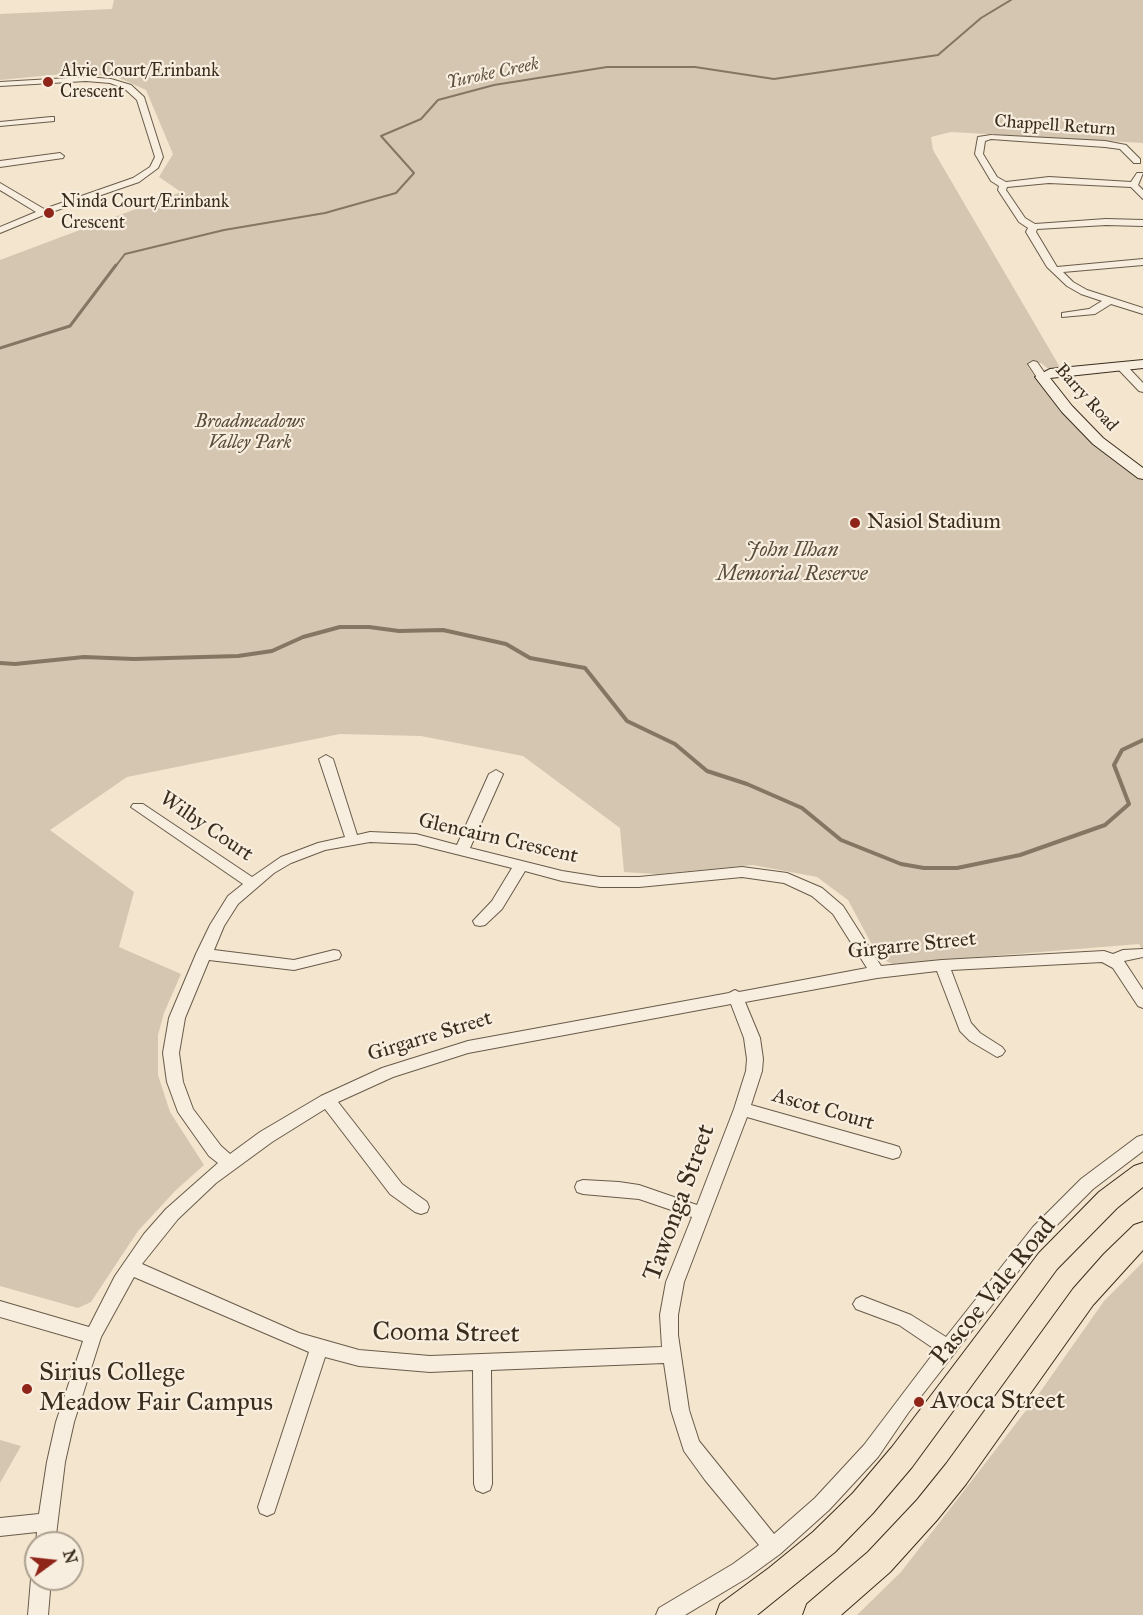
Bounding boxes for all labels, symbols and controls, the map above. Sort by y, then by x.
water label: Yuroke Creek [445,54,541,94]
place label: Alvie Court/Erinbank Crescent [60,61,219,104]
marker: Alvie Court/Erinbank Crescent [41,75,55,89]
street label: Chappell Return [994,111,1116,141]
place label: Ninda Court/Erinbank Crescent [61,192,229,234]
marker: Ninda Court/Erinbank Crescent [42,206,56,220]
street label: Barry Road [1050,360,1122,436]
park label: Broadmeadows Valley Park [195,412,305,454]
place label: Nasiol Stadium [867,510,1001,536]
marker: Nasiol Stadium [848,516,862,530]
park label: John Ilhan Memorial Reserve [716,538,868,588]
street label: Wilby Court [155,787,257,867]
street label: Glencairn Crescent [416,808,580,870]
street label: Girgarre Street [847,927,977,965]
street label: Girgarre Street [365,1006,495,1068]
street label: Ascot Court [769,1083,877,1137]
street label: Tawonga Street [637,1120,723,1286]
street label: Pascoe Vale Road [925,1212,1063,1372]
street label: Cooma Street [372,1317,520,1351]
place label: Sirius College Meadow Fair Campus [39,1358,273,1420]
marker: Sirius College Meadow Fair Campus [20,1382,34,1396]
place label: Avoca Street [931,1386,1065,1418]
marker: Avoca Street [912,1395,926,1409]
north arrow [24,1531,84,1591]
text: N [59,1548,81,1566]

